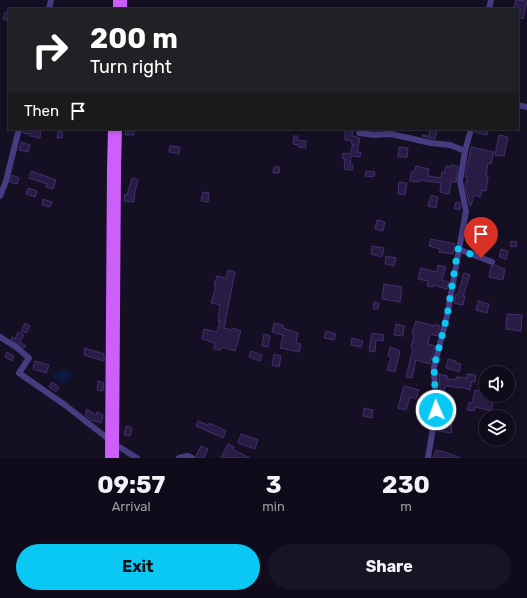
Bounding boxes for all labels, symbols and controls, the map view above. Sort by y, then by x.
text: 200 m [90,22,178,55]
icon: right [24,24,76,76]
text: Turn right [90,56,172,78]
icon: arrive [67,100,89,122]
text: Then [24,102,59,120]
pin [464,217,498,258]
icon: arrive [470,223,492,245]
map controls [479,366,515,446]
button: sound [479,366,515,402]
position arrow [415,389,457,431]
button: layers [479,410,515,446]
text: 09:57 [97,471,165,499]
text: 3 [266,471,282,499]
text: 230 [382,471,430,499]
text: Arrival [112,499,151,514]
text: min [262,499,285,514]
text: m [400,499,412,514]
button: Exit [16,544,260,590]
button: Share [268,544,511,590]

